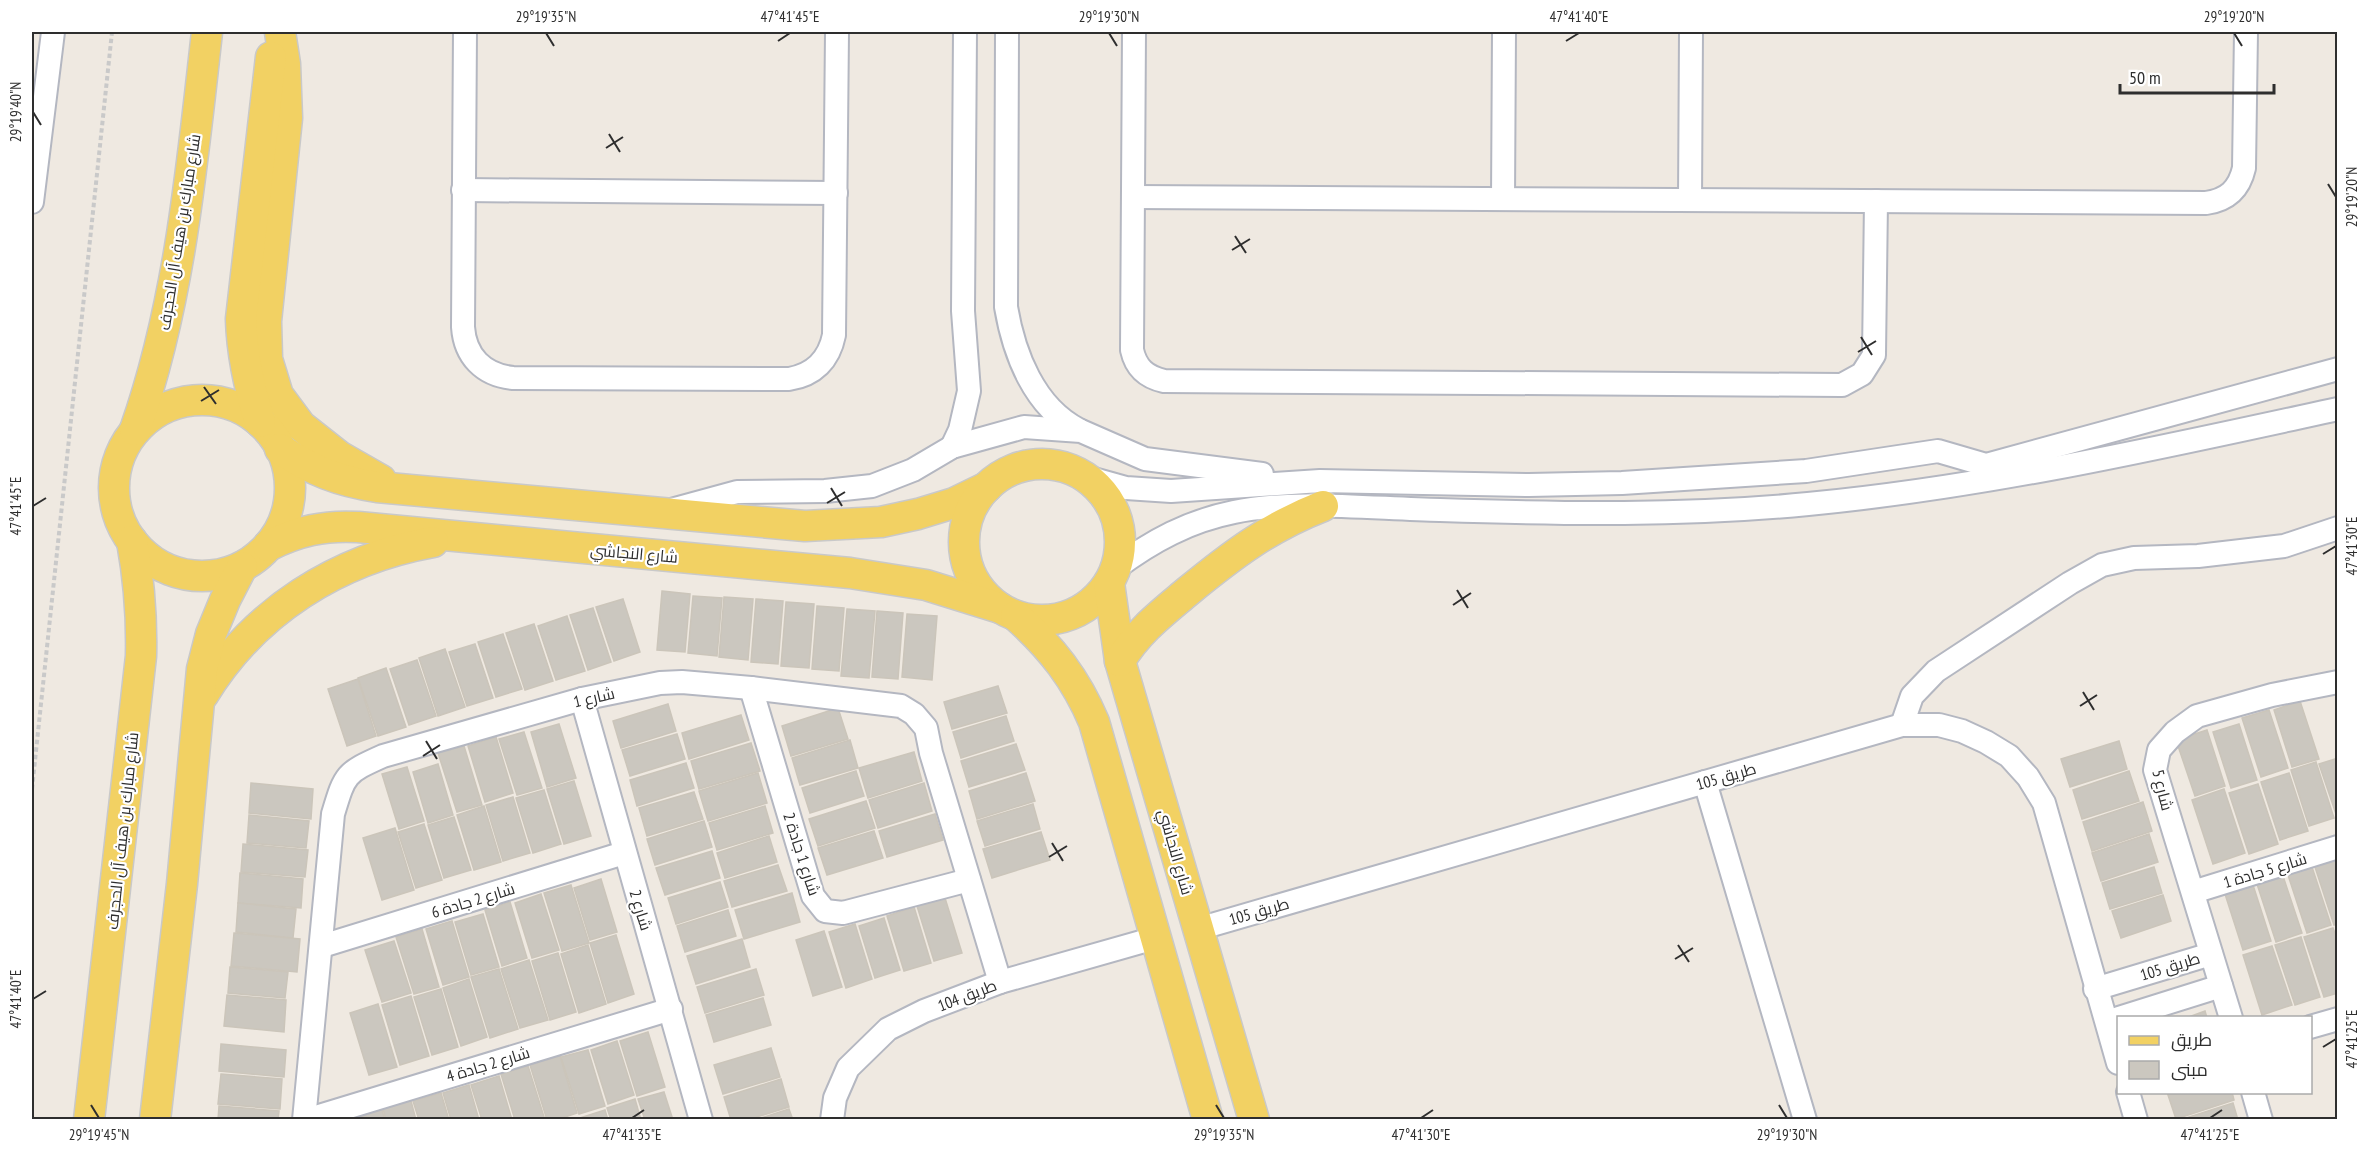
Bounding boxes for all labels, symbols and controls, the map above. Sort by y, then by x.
text: 29°19'35"N [516,7,576,26]
text: 47°41'45"E [760,7,820,26]
text: 29°19'30"N [1079,7,1139,26]
text: 47°41'40"E [1549,7,1609,26]
text: 29°19'20"N [2204,7,2264,26]
scale bar [2120,57,2274,95]
text: 50 m [2129,66,2161,89]
text: 29°19'40"N [6,82,25,142]
street label: شارع مبارك بن هيف آل الحجرف [154,132,206,332]
text: 29°19'20"N [2342,167,2361,227]
text: 47°41'45"E [6,476,25,536]
text: 47°41'30"E [2342,516,2361,576]
street label: شارع النجاشي [589,539,679,570]
street label: شارع 1 [571,683,617,713]
street label: شارع مبارك بن هيف آل الحجرف [102,731,144,931]
street label: طريق 105 [1694,758,1759,795]
street label: شارع 5 [2146,767,2178,813]
street label: شارع النجاشي [1151,807,1198,898]
street label: شارع 1 جادة 2 [777,810,825,899]
street label: شارع 5 جادة 1 [2221,848,2310,894]
street label: شارع 2 جادة 6 [429,878,518,924]
street label: شارع 2 [623,887,657,933]
street label: طريق 105 [1227,893,1292,930]
street label: طريق 105 [2138,947,2203,986]
text: 47°41'40"E [6,969,25,1029]
street label: طريق 104 [935,975,1000,1016]
text: 47°41'25"E [2342,1009,2361,1069]
legend [2117,1016,2312,1094]
text: طريق [2171,1028,2212,1052]
street label: شارع 2 جادة 4 [444,1042,533,1088]
text: مبنى [2171,1058,2208,1081]
text: 29°19'45"N [69,1125,129,1144]
text: 47°41'35"E [602,1125,662,1144]
text: 29°19'35"N [1194,1125,1254,1144]
text: 47°41'30"E [1391,1125,1451,1144]
text: 29°19'30"N [1757,1125,1817,1144]
text: 47°41'25"E [2180,1125,2240,1144]

